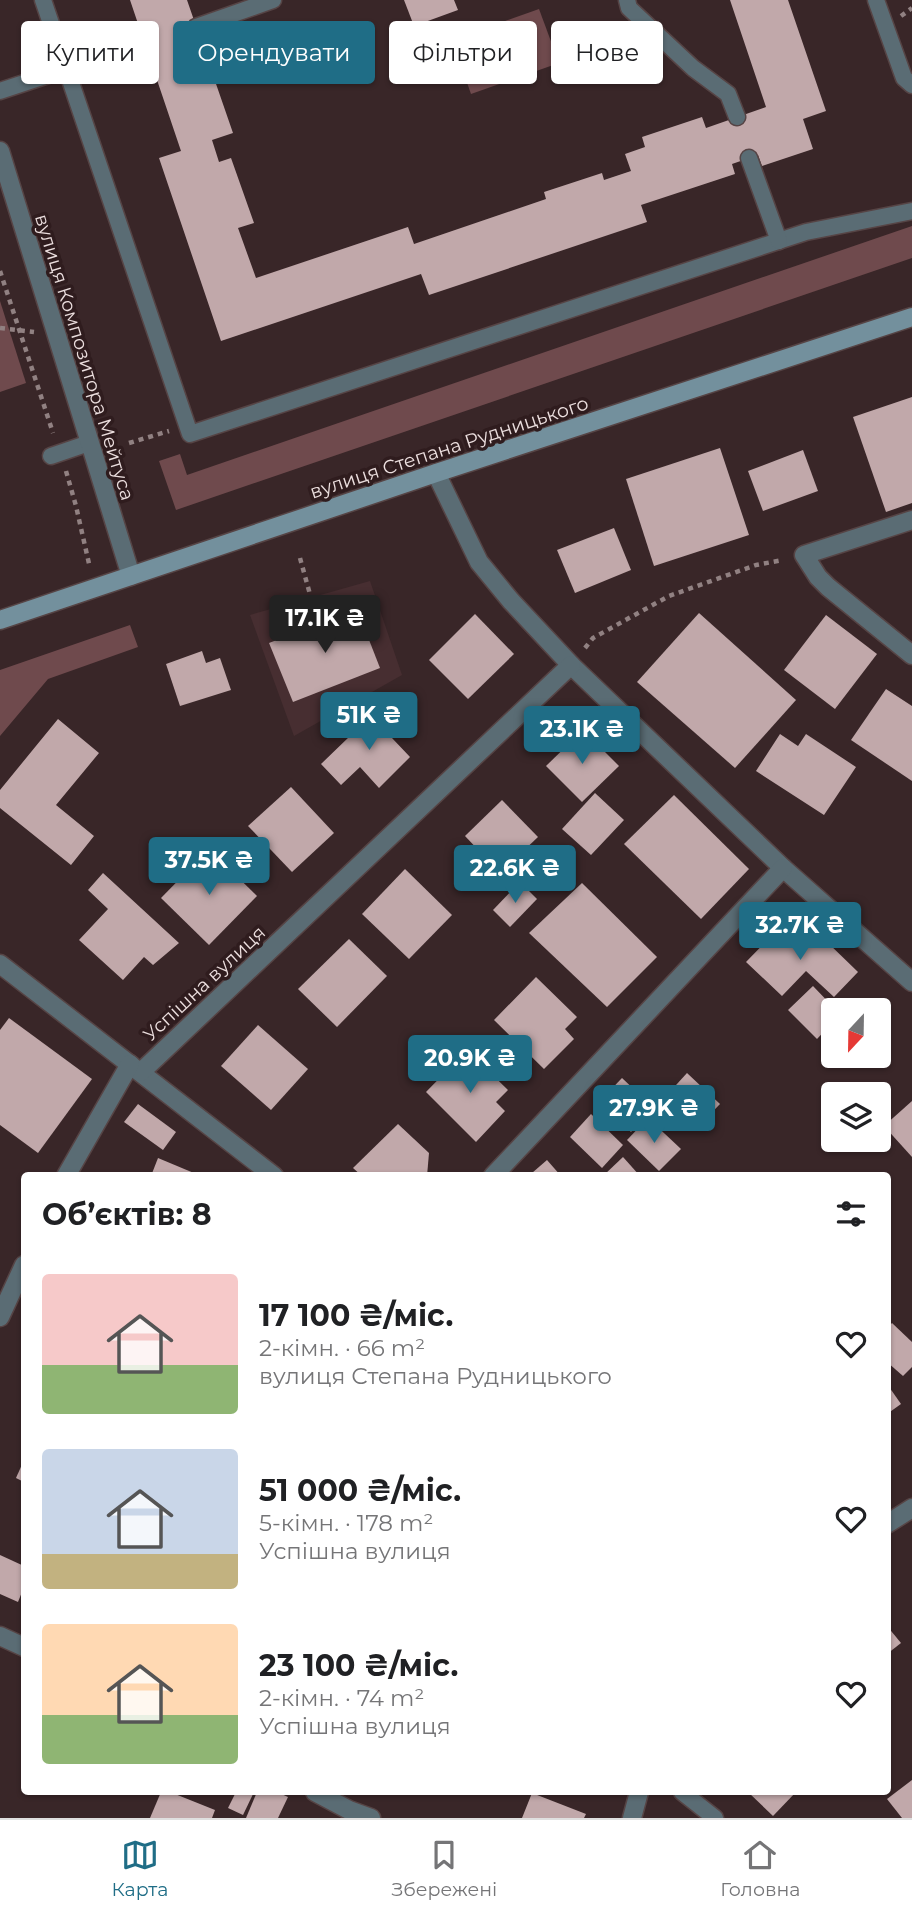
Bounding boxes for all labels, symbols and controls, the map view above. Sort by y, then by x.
chip: Купити [21,21,159,84]
chip: Орендувати [173,21,375,84]
chip: Фільтри [389,21,537,84]
chip: Нове [551,21,663,84]
street label: вулиця Композитора Мейтуса [30,211,139,503]
street label: вулиця Степана Рудницького [307,391,591,503]
pin: 17.1K ₴ [260,596,390,655]
text: 17.1K ₴ [285,604,365,632]
pin: 51K ₴ [320,692,418,752]
text: 51K ₴ [336,701,402,729]
pin: 23.1K ₴ [517,706,647,766]
text: 23.1K ₴ [540,715,624,743]
pin: 37.5K ₴ [144,838,274,897]
text: 37.5K ₴ [165,846,253,874]
pin: 22.6K ₴ [450,846,580,905]
text: 22.6K ₴ [470,854,560,882]
pin: 32.7K ₴ [735,902,865,962]
text: 32.7K ₴ [755,911,845,939]
street label: Успішна вулиця [139,921,270,1046]
north arrow [821,998,891,1068]
map controls [821,998,891,1152]
pin: 20.9K ₴ [405,1036,535,1095]
text: 20.9K ₴ [424,1044,516,1072]
button: layers [821,1082,891,1152]
pin: 27.9K ₴ [589,1086,719,1145]
text: 27.9K ₴ [609,1094,699,1122]
icon: filters [832,1195,870,1233]
text: Об’єктів: 8 [42,1196,212,1233]
text: 17 100 ₴/міс. [259,1297,453,1334]
icon: home [98,1302,182,1386]
icon: heart [832,1325,870,1363]
text: 2-кімн. · 66 m² [259,1334,425,1362]
text: вулиця Степана Рудницького [259,1362,612,1390]
text: 51 000 ₴/міс. [259,1472,461,1509]
icon: home [98,1477,182,1561]
icon: heart [832,1500,870,1538]
text: 5-кімн. · 178 m² [259,1509,433,1537]
text: Успішна вулиця [259,1537,451,1565]
text: 23 100 ₴/міс. [259,1647,458,1684]
icon: home [98,1652,182,1736]
icon: heart [832,1675,870,1713]
text: 2-кімн. · 74 m² [259,1684,424,1712]
text: Успішна вулиця [259,1712,451,1740]
tab: Карта [112,1836,168,1901]
tab: Збережені [391,1836,497,1901]
tab: Головна [720,1836,800,1901]

